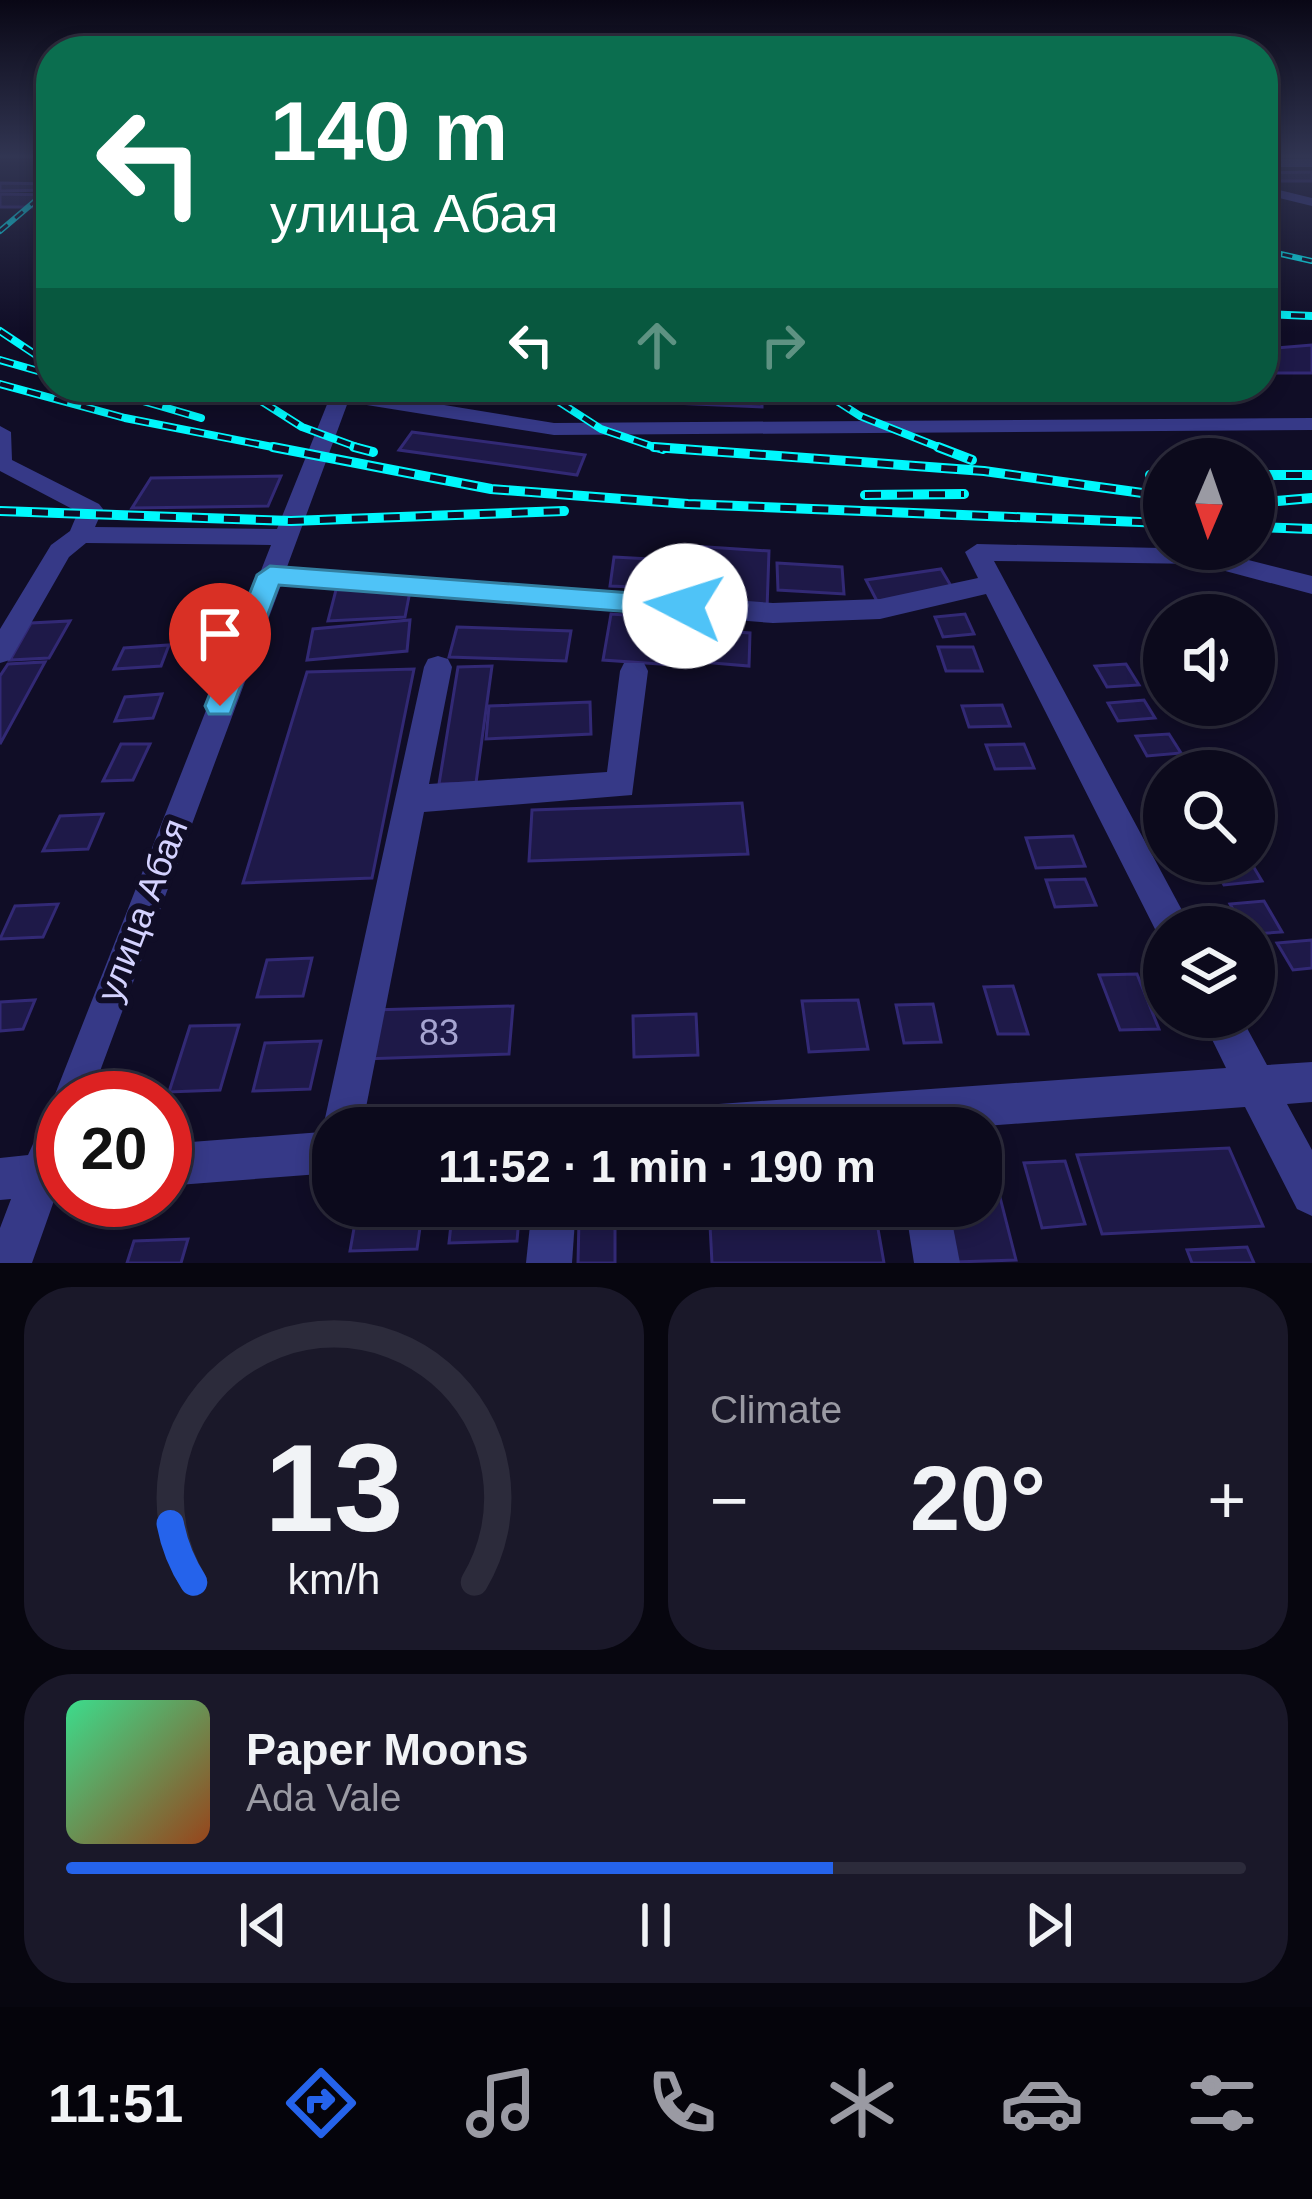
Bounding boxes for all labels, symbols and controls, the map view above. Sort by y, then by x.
icon: left [72,84,228,240]
text: 140 m [270,84,508,178]
text: улица Абая [270,183,558,243]
icon: left [498,312,564,378]
icon: ahead [624,312,690,378]
icon: right [750,312,816,378]
north arrow [1143,438,1275,570]
map controls [1143,438,1275,1038]
position arrow [622,543,748,669]
pin [169,583,271,706]
button: sound [1143,594,1275,726]
icon: arrive [187,601,253,667]
button: search [1143,750,1275,882]
street label: улица Абая [88,813,196,1007]
button: layers [1143,906,1275,1038]
house number: 83 [419,1012,459,1053]
speed limit sign: 20 [36,1071,192,1227]
text: 11:52 · 1 min · 190 m [438,1141,876,1192]
text: Climate [710,1388,842,1431]
text: 13 [265,1418,403,1557]
text: 20° [910,1449,1046,1549]
text: − [710,1463,749,1537]
text: + [1207,1463,1246,1537]
text: km/h [288,1554,380,1602]
text: Paper Moons [246,1724,529,1775]
text: Ada Vale [246,1776,401,1819]
icon: previous [230,1892,296,1958]
icon: pause [623,1892,689,1958]
icon: next [1016,1892,1082,1958]
icon: directions [279,2061,363,2145]
icon: music [459,2061,543,2145]
icon: phone [640,2061,724,2145]
icon: climate [820,2061,904,2145]
icon: car [1000,2061,1084,2145]
icon: filters [1180,2061,1264,2145]
text: 11:51 [48,2073,183,2133]

